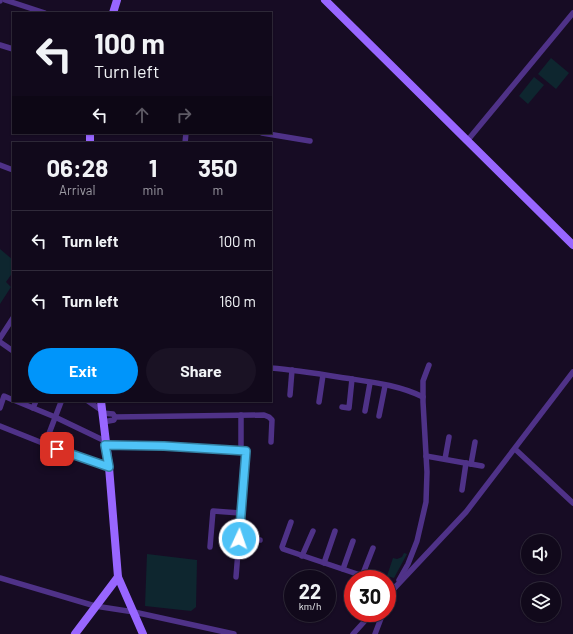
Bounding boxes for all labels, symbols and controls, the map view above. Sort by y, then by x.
text: 100 m [94,26,165,60]
icon: left [28,28,80,80]
text: Turn left [94,60,160,82]
icon: left [89,104,111,126]
icon: ahead [131,104,153,126]
icon: right [173,104,195,126]
text: 06:28 [46,153,108,182]
text: 1 [149,153,157,182]
text: 350 [198,153,238,182]
text: Arrival [59,182,95,198]
text: min [143,182,164,198]
text: m [212,182,223,198]
icon: left [28,230,50,252]
text: Turn left [62,232,118,250]
text: 100 m [218,232,256,250]
icon: left [28,290,50,312]
text: Turn left [62,292,118,310]
text: 160 m [219,292,256,310]
button: Exit [28,348,138,394]
button: Share [146,348,256,394]
pin [40,432,74,466]
icon: arrive [46,438,68,460]
position arrow [218,518,260,560]
map controls [521,534,561,622]
button: sound [521,534,561,574]
speed limit sign: 30 [344,570,396,622]
text: 22 [299,579,321,603]
button: layers [521,582,561,622]
text: km/h [299,600,321,612]

